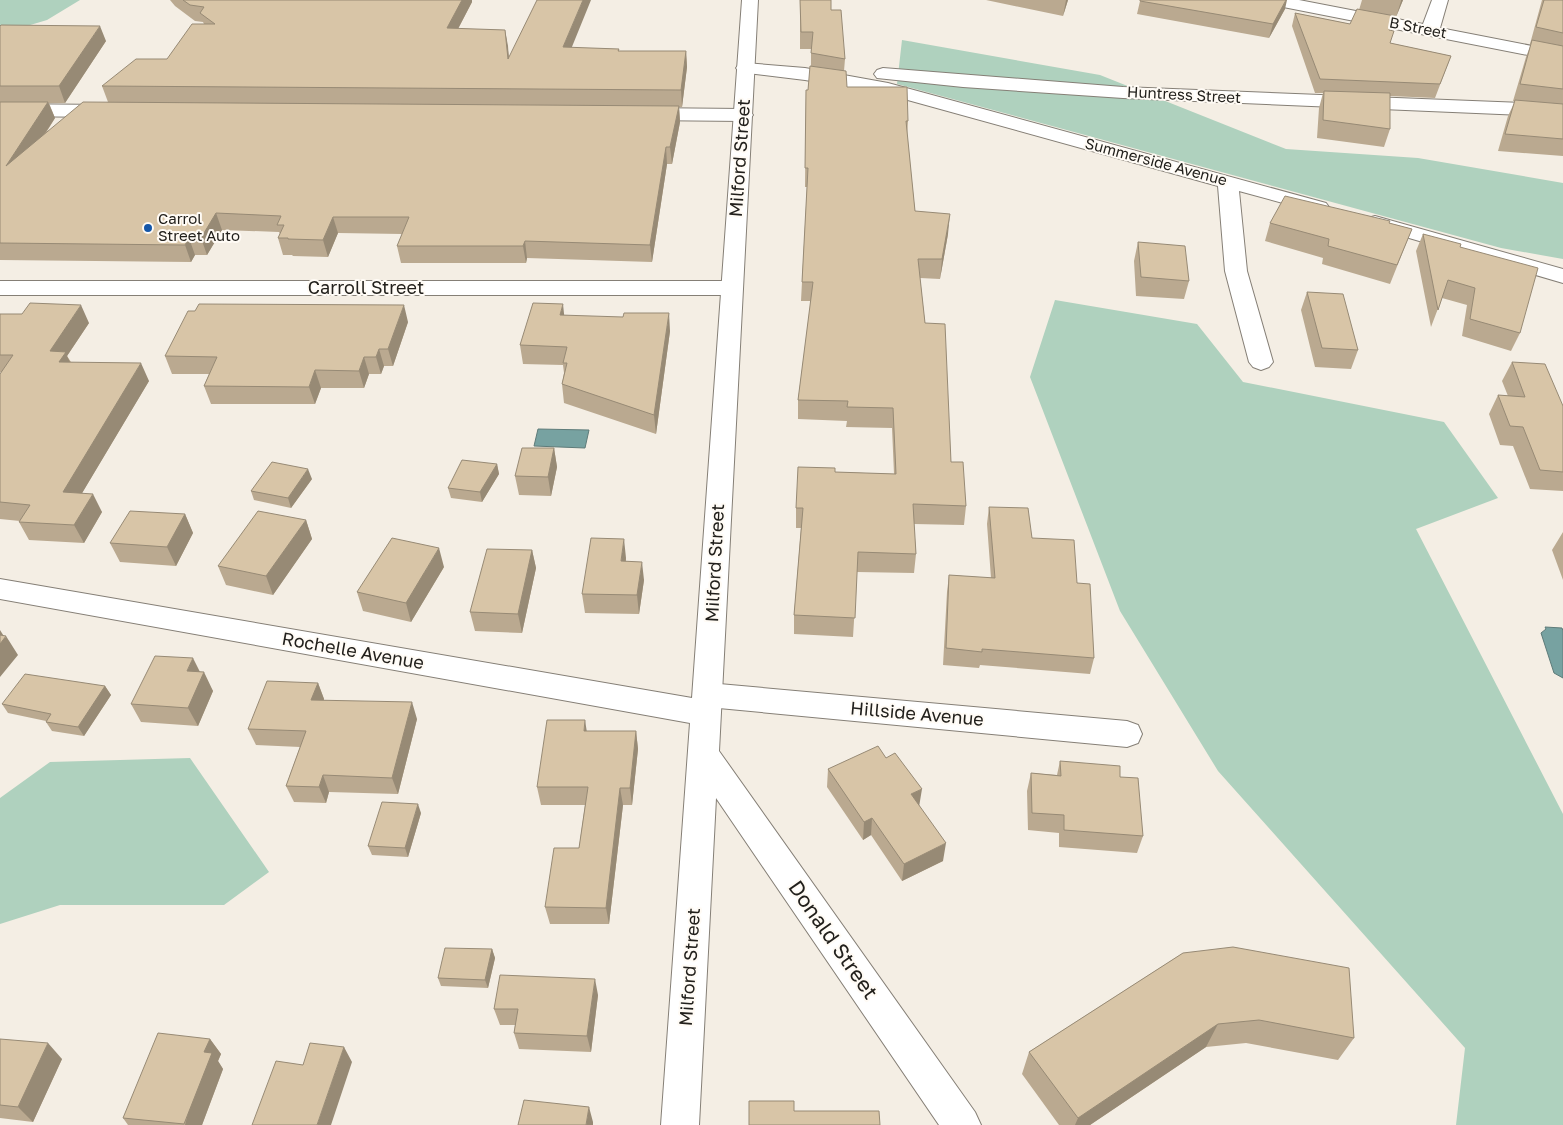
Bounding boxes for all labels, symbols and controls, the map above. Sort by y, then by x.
street label: B Street [1388,13,1448,41]
street label: Huntress Street [1127,82,1241,106]
street label: Milford Street [724,98,754,218]
street label: Summerside Avenue [1083,133,1230,189]
place label: Carrol Street Auto [158,209,240,244]
marker: Carrol Street Auto [142,222,154,234]
street label: Carroll Street [308,276,424,298]
street label: Milford Street [700,503,728,623]
street label: Rochelle Avenue [280,627,426,673]
street label: Hillside Avenue [849,696,985,730]
street label: Donald Street [783,875,884,1004]
street label: Milford Street [674,907,704,1027]

